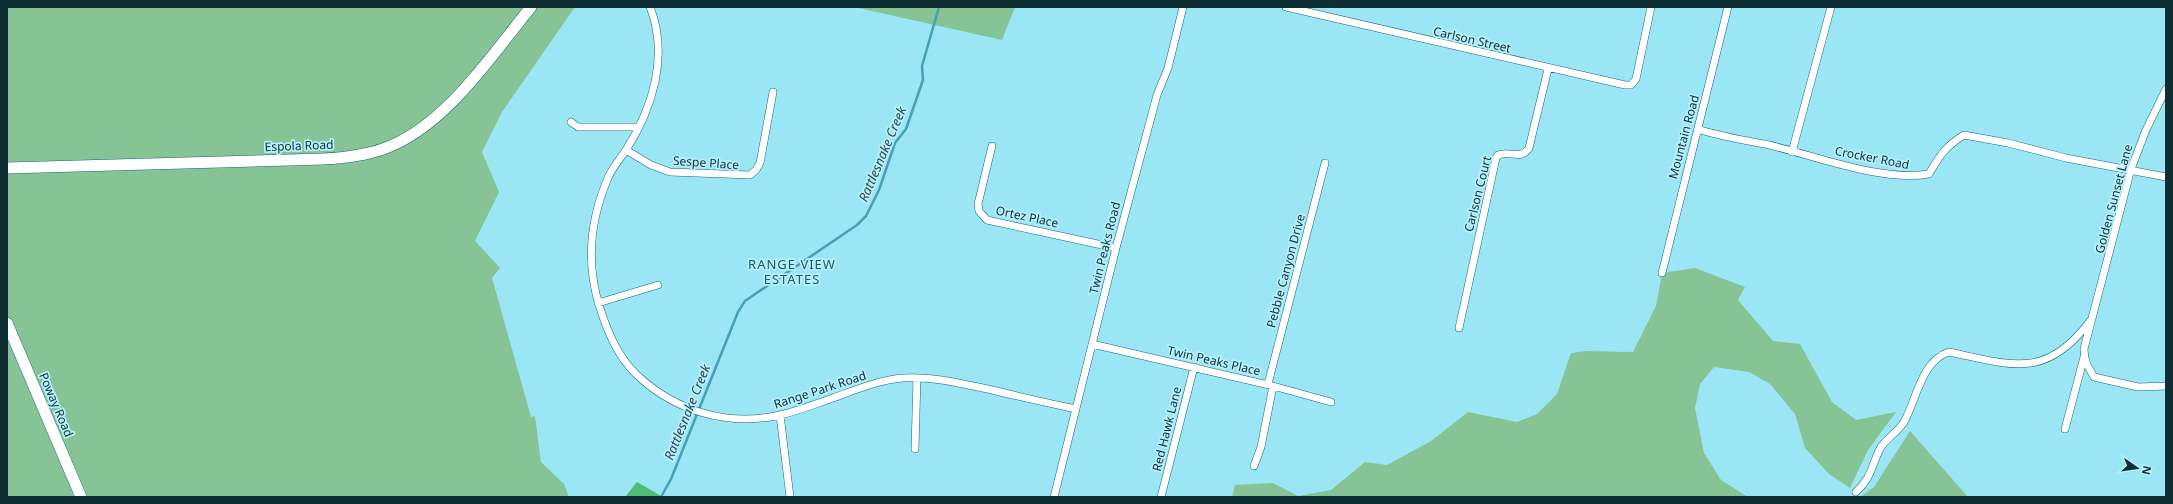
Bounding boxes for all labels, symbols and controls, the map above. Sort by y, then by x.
street label: Carlson Street [1432,22,1513,57]
street label: Mountain Road [1664,93,1703,181]
water label: Rattlesnake Creek [854,103,910,204]
street label: Espola Road [264,136,334,155]
street label: Crocker Road [1833,142,1911,173]
street label: Golden Sunset Lane [2091,142,2136,255]
street label: Sespe Place [673,152,740,173]
street label: Carlson Court [1460,154,1495,234]
street label: Twin Peaks Road [1085,200,1124,296]
street label: Ortez Place [994,202,1060,231]
street label: Pebble Canyon Drive [1262,212,1309,330]
district label: RANGE VIEW ESTATES [748,255,836,288]
street label: Twin Peaks Place [1166,342,1263,380]
water label: Rattlesnake Creek [660,361,715,463]
street label: Range Park Road [771,367,868,412]
street label: Poway Road [35,370,78,440]
street label: Red Hawk Lane [1148,385,1185,473]
north arrow [2117,448,2157,488]
text: N [2139,464,2156,476]

